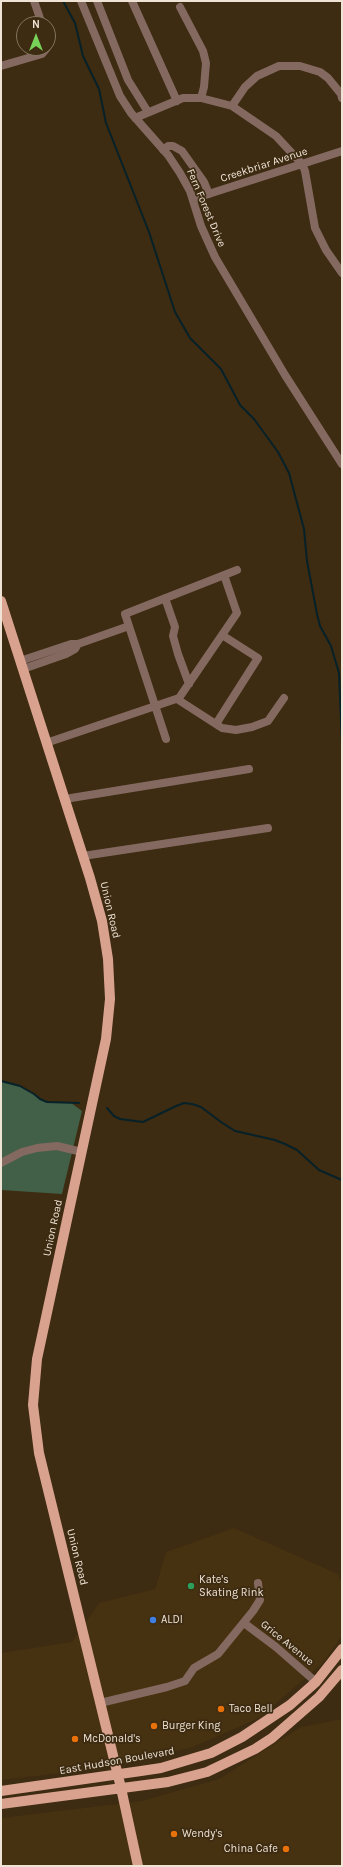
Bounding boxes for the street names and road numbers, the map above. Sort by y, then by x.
street label: Creekbriar Avenue [219,145,309,185]
street label: Fern Forest Drive [184,167,228,249]
street label: Union Road [97,880,123,940]
street label: Union Road [41,1198,65,1258]
street label: Union Road [64,1527,90,1587]
street label: Grice Avenue [258,1618,316,1668]
street label: East Hudson Boulevard [58,1744,176,1778]

